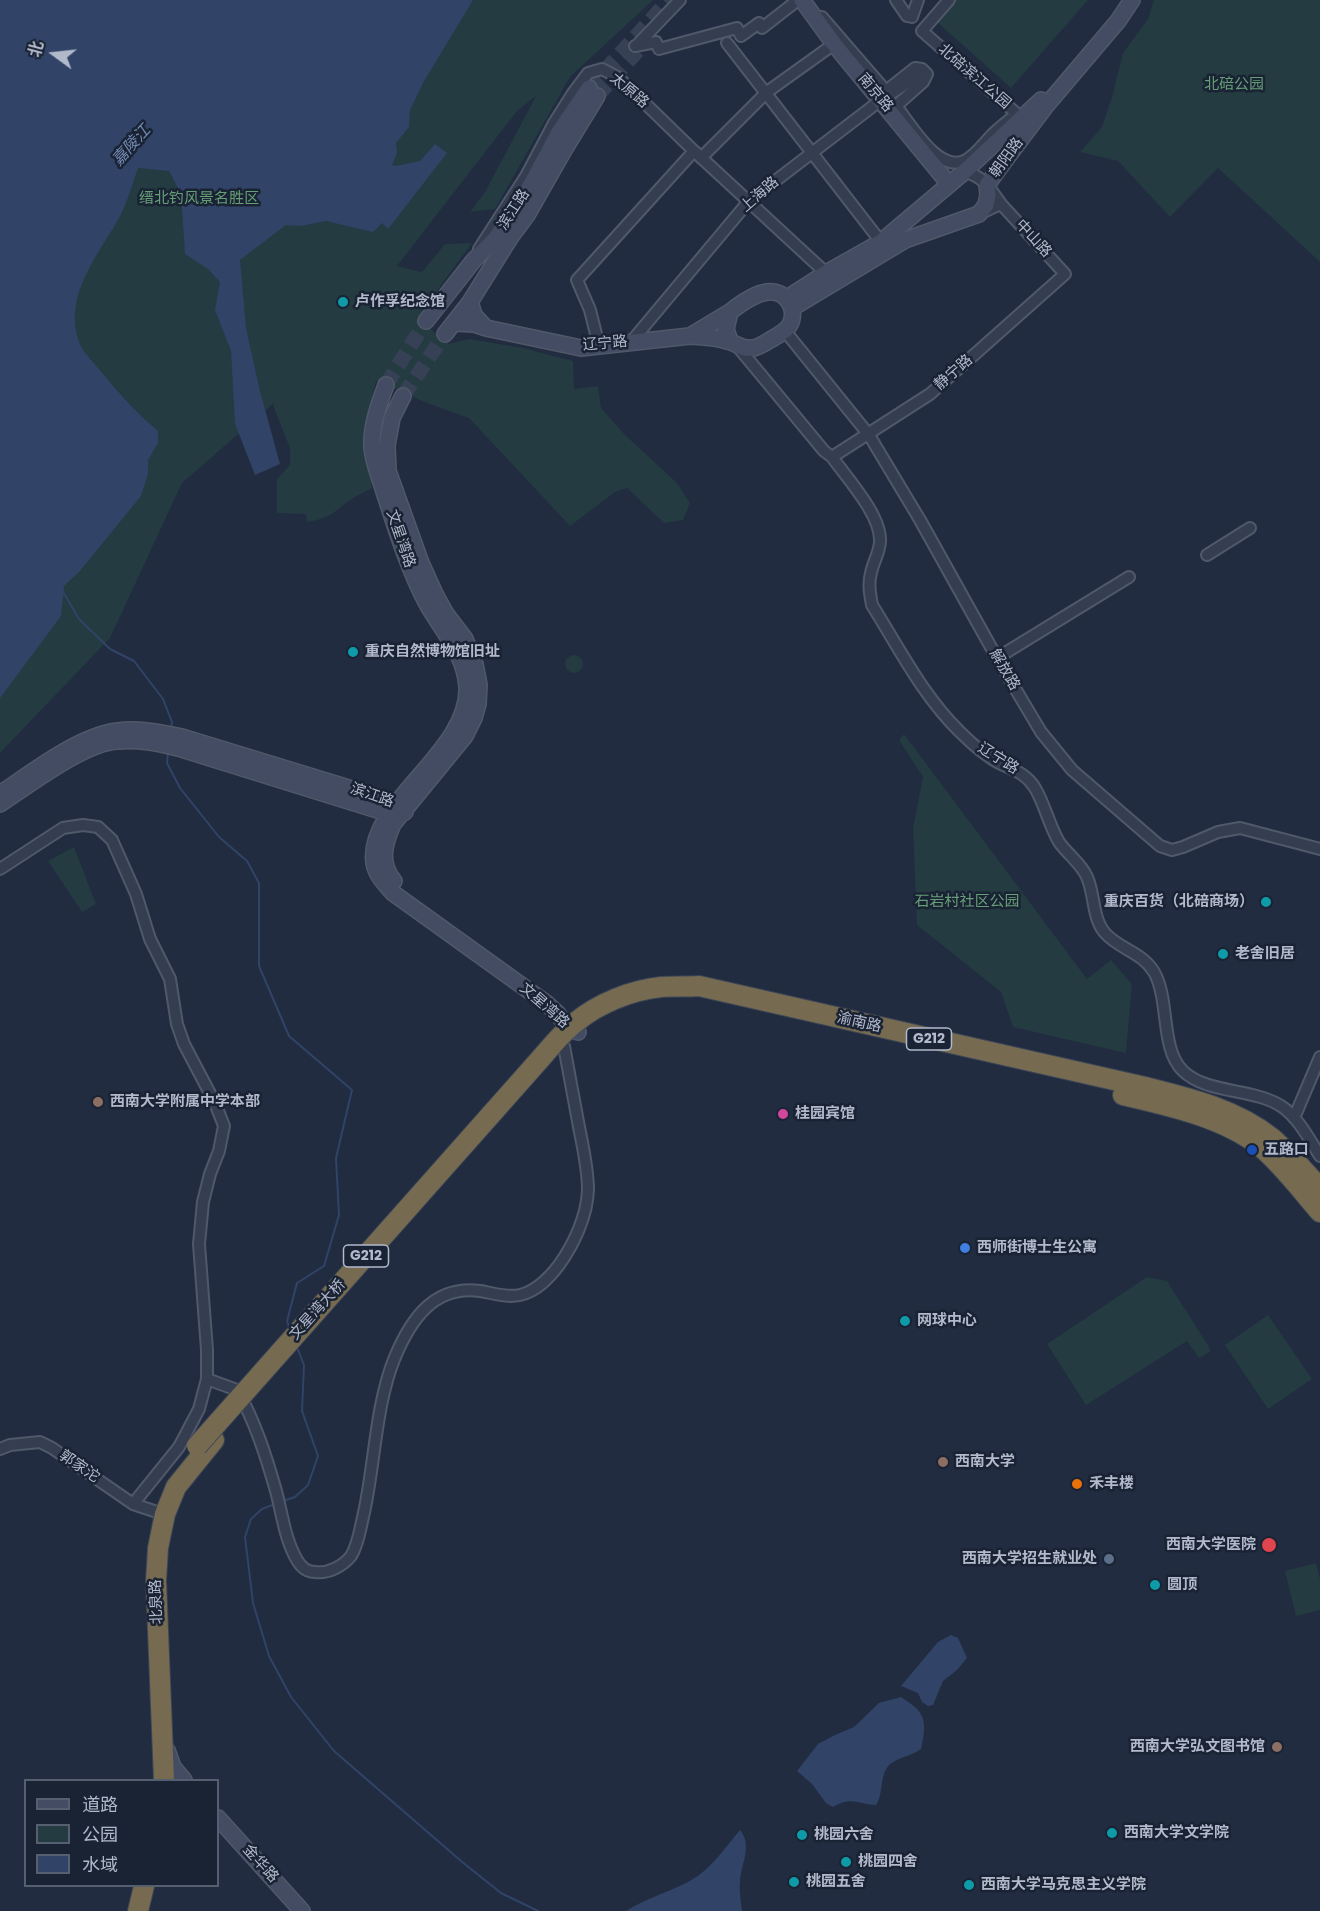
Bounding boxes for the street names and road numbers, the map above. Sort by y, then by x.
street label: 北碚滨江公园 [934,41,1014,113]
street label: 太原路 [606,70,652,112]
street label: 南京路 [854,70,896,116]
street label: 朝阳路 [986,135,1028,181]
street label: 上海路 [737,173,783,217]
street label: 滨江路 [494,186,534,234]
street label: 中山路 [1011,216,1055,262]
street label: 辽宁路 [582,333,628,355]
street label: 静宁路 [931,351,977,395]
street label: 文星湾路 [382,508,418,570]
street label: 解放路 [985,646,1023,694]
street label: 辽宁路 [974,739,1022,779]
street label: 滨江路 [348,780,396,812]
street label: 文星湾路 [515,980,573,1032]
street label: 渝南路 [835,1009,883,1037]
road number: G212 [906,1028,952,1050]
road number: G212 [344,1245,388,1267]
street label: 文星湾大桥 [286,1276,350,1344]
street label: 郭家沱 [55,1447,103,1487]
street label: 北泉路 [147,1579,167,1625]
street label: 金华路 [238,1841,282,1887]

